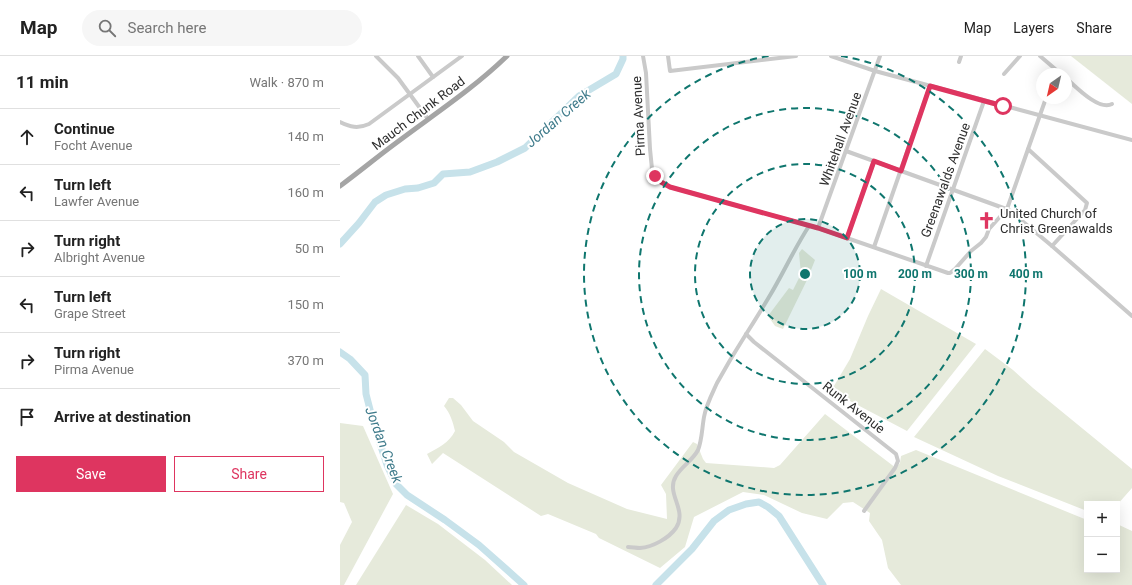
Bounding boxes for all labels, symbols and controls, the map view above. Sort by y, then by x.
search box [82,10,362,46]
text: Map [20,16,58,39]
icon: search [96,17,118,39]
text: Search here [128,19,206,37]
text: Map [964,20,991,36]
text: Layers [1013,20,1054,36]
text: Share [1076,20,1112,36]
north arrow [1036,68,1072,104]
text: 11 min [16,72,69,92]
street label: Mauch Chunk Road [369,74,468,153]
text: Walk · 870 m [249,75,324,90]
street label: Pirma Avenue [629,76,648,156]
water label: Jordan Creek [522,85,594,150]
street label: Whitehall Avenue [816,90,865,188]
route start [994,97,1012,115]
text: Continue [54,120,115,138]
street label: Greenawalds Avenue [918,121,973,240]
icon: ahead [16,126,38,148]
text: 140 m [287,129,324,144]
text: Focht Avenue [54,138,132,153]
route end [646,167,664,185]
text: Turn left [54,176,111,194]
icon: left [16,182,38,204]
text: 160 m [287,185,324,200]
text: Lawfer Avenue [54,194,139,209]
place label: United Church of Christ Greenawalds [1000,206,1113,236]
church icon: United Church of Christ Greenawalds [977,210,997,230]
text: Turn right [54,232,120,250]
icon: right [16,238,38,260]
text: 50 m [295,241,324,256]
text: Albright Avenue [54,250,145,265]
centre of rings [798,267,812,281]
text: 100 m [843,267,877,281]
text: 200 m [898,267,932,281]
text: 300 m [954,267,988,281]
text: 400 m [1009,267,1043,281]
text: Turn left [54,288,111,306]
icon: left [16,294,38,316]
text: 150 m [287,297,324,312]
text: Grape Street [54,306,126,321]
text: Turn right [54,344,120,362]
icon: right [16,350,38,372]
text: 370 m [287,353,324,368]
text: Pirma Avenue [54,362,134,377]
street label: Runk Avenue [820,378,888,436]
water label: Jordan Creek [362,405,406,486]
icon: arrive [16,406,38,428]
text: Arrive at destination [54,408,191,426]
button: Save [16,456,166,492]
button: Share [174,456,324,492]
map controls [1084,501,1120,573]
button: + [1084,501,1120,537]
button: − [1084,537,1120,573]

